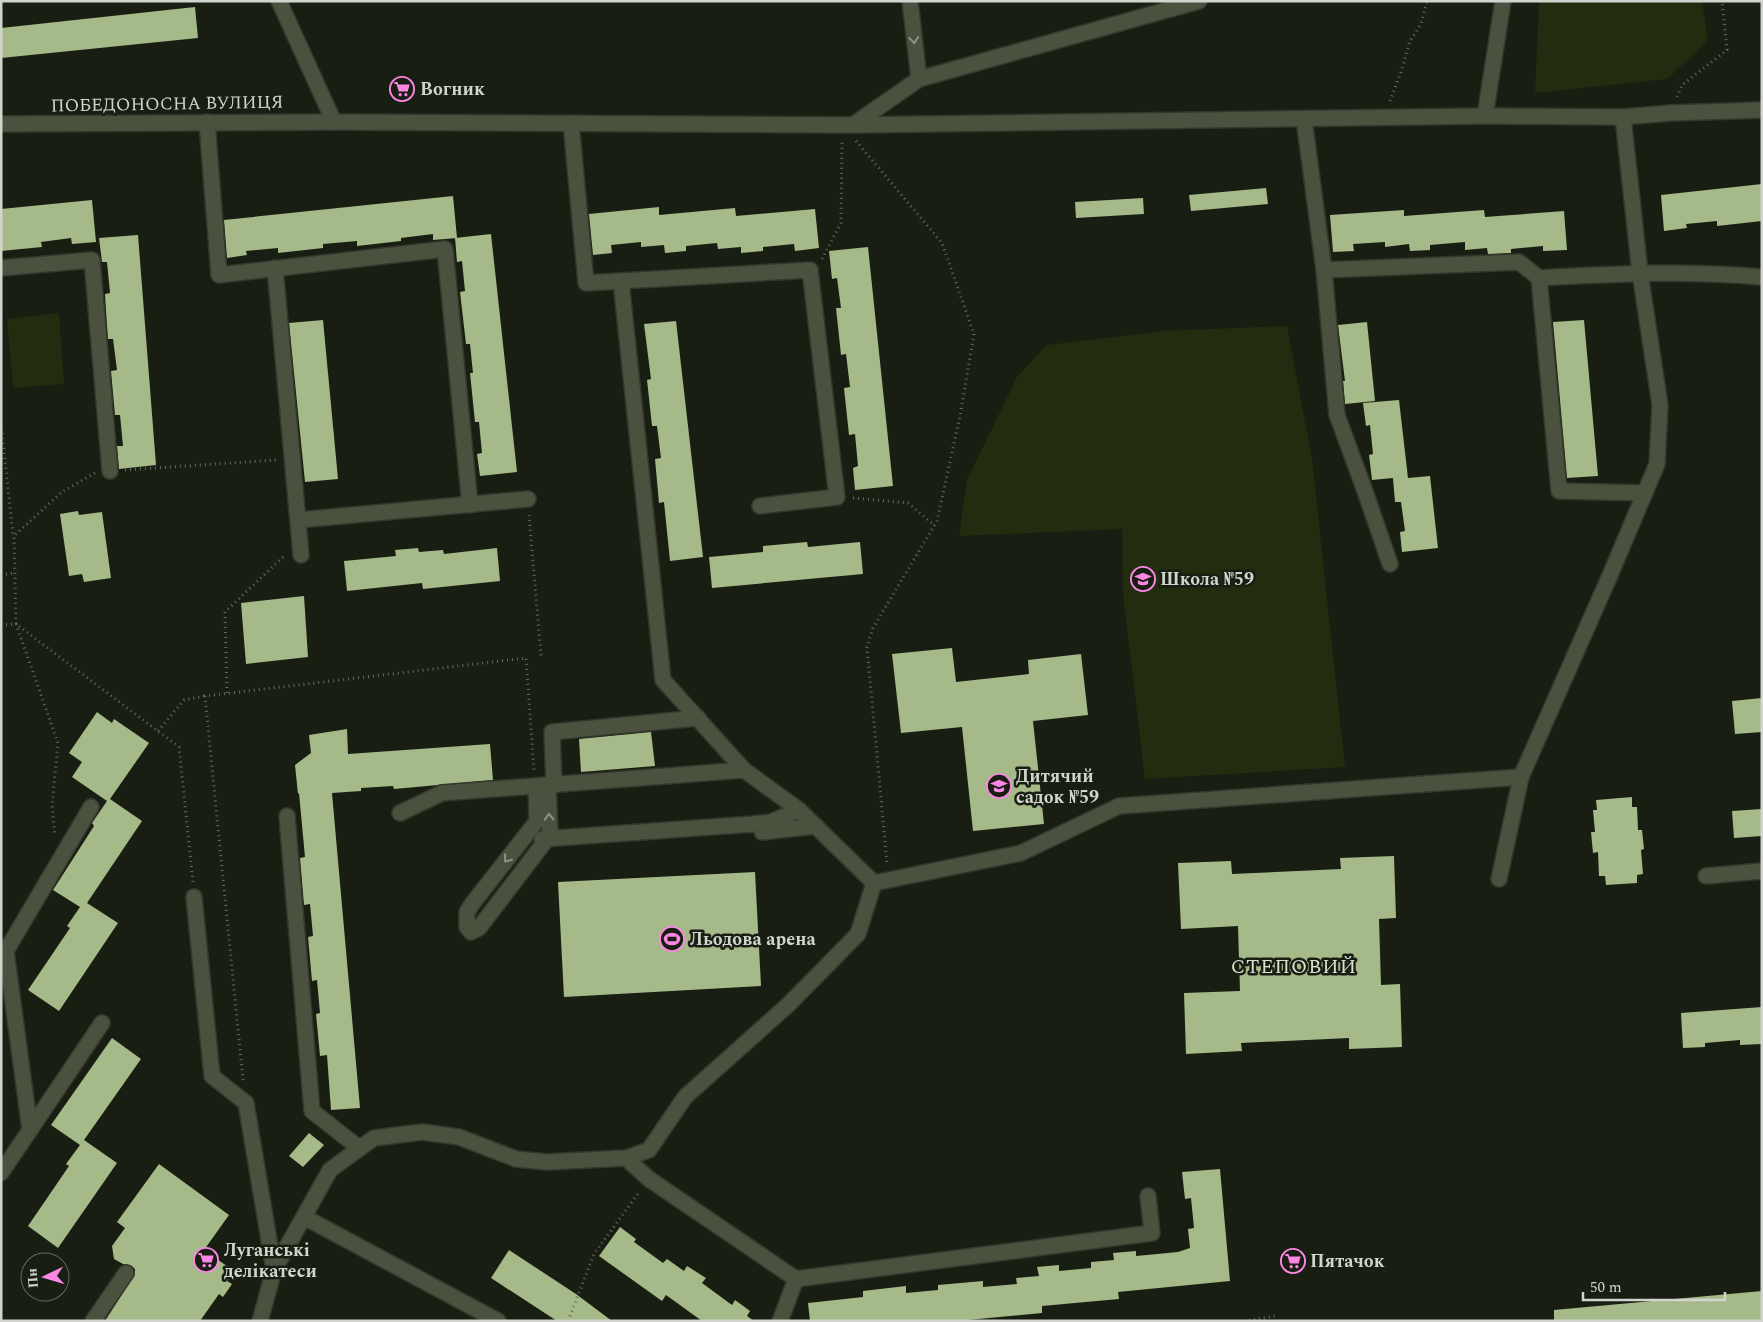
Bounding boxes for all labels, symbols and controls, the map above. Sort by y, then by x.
one-way arrow [908,36,919,44]
supermarket icon: Вогник [389,76,415,102]
place label: Вогник [420,76,485,103]
street label: ПОБЕДОНОСНА ВУЛИЦЯ [50,88,284,120]
school or university icon: Школа №59 [1130,566,1156,592]
place label: Школа №59 [1160,566,1254,593]
place label: Дитячий садок №59 [1016,763,1099,811]
school or university icon: Дитячий садок №59 [986,773,1012,799]
one-way arrow [544,813,555,821]
one-way arrow [505,853,513,862]
sports icon: Льодова арена [659,926,685,952]
place label: Льодова арена [690,926,817,953]
district label: СТЕПОВИЙ [1231,952,1357,982]
place label: Луганські делікатеси [224,1237,317,1285]
supermarket icon: Луганські делікатеси [193,1247,219,1273]
supermarket icon: Пятачок [1280,1248,1306,1274]
place label: Пятачок [1310,1248,1385,1275]
north arrow [20,1252,70,1302]
text: Пн [21,1267,44,1289]
scale bar [1583,1270,1726,1302]
text: 50 m [1590,1276,1622,1299]

